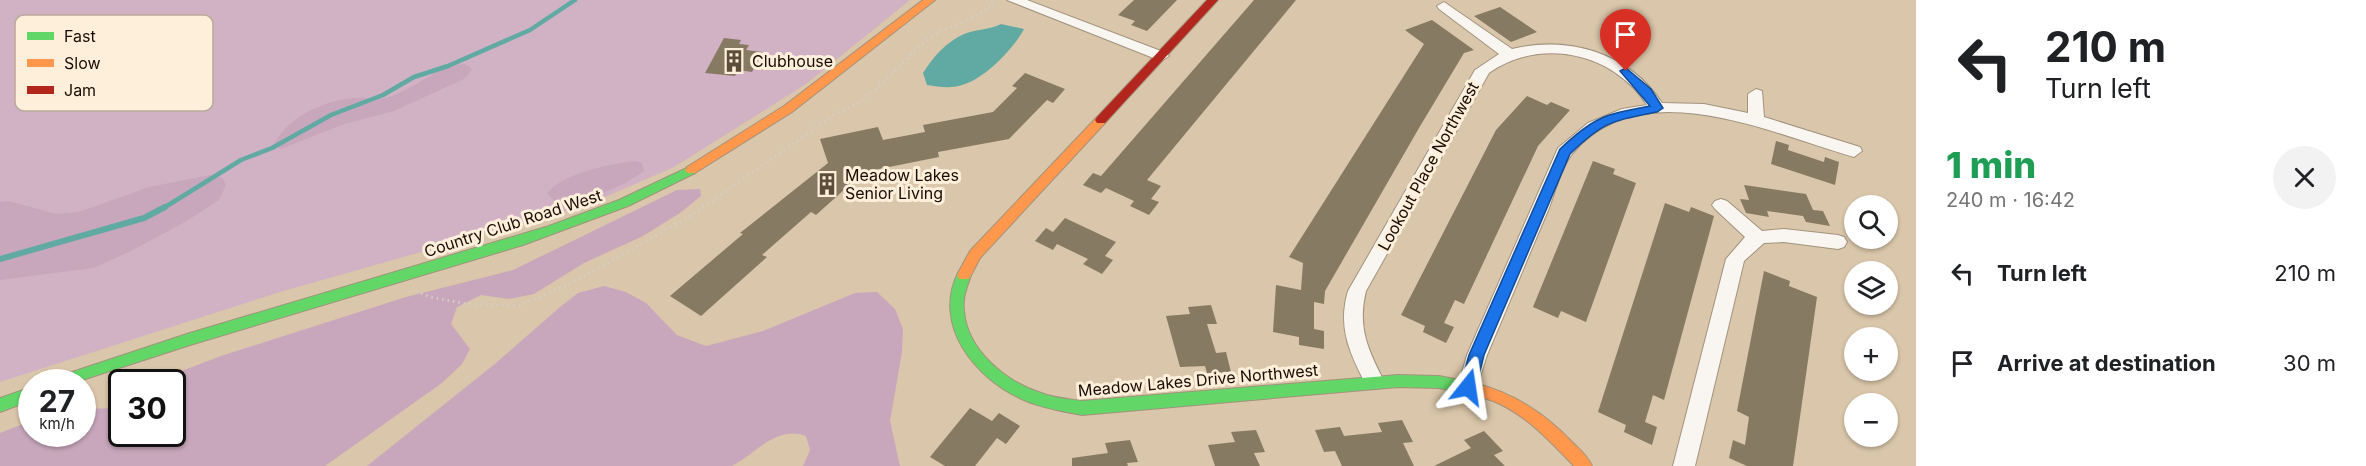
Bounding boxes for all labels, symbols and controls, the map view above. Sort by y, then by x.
pin [1600,9,1651,71]
legend [15,15,213,111]
icon: arrive [1609,18,1642,51]
text: 210 m [2045,21,2166,72]
icon: left [1946,24,2024,102]
text: Fast [64,26,96,46]
building icon: Clubhouse [721,48,747,74]
place label: Clubhouse [752,51,833,71]
text: Slow [64,53,101,73]
text: Turn left [2045,72,2151,105]
street label: Lookout Place Northwest [1373,78,1483,254]
text: Jam [64,80,96,100]
text: 1 min [1946,143,2036,187]
button: close [2273,146,2336,209]
place label: Meadow Lakes Senior Living [845,165,959,203]
building icon: Meadow Lakes Senior Living [814,171,840,197]
street label: Country Club Road West [422,185,604,261]
text: 240 m · 16:42 [1946,188,2075,212]
map controls [1844,195,1898,447]
button: search [1844,195,1898,249]
icon: left [1946,257,1979,290]
text: Turn left [1997,260,2087,286]
text: 210 m [2274,260,2336,286]
button: layers [1844,261,1898,315]
button: + [1844,327,1898,381]
icon: arrive [1946,347,1979,380]
text: Arrive at destination [1997,350,2216,376]
text: 30 m [2283,350,2336,376]
position arrow [1436,355,1500,419]
street label: Meadow Lakes Drive Northwest [1077,360,1319,400]
speed limit sign: 30 [108,369,186,447]
text: 27 [39,383,75,419]
button: − [1844,393,1898,447]
text: km/h [39,414,75,433]

